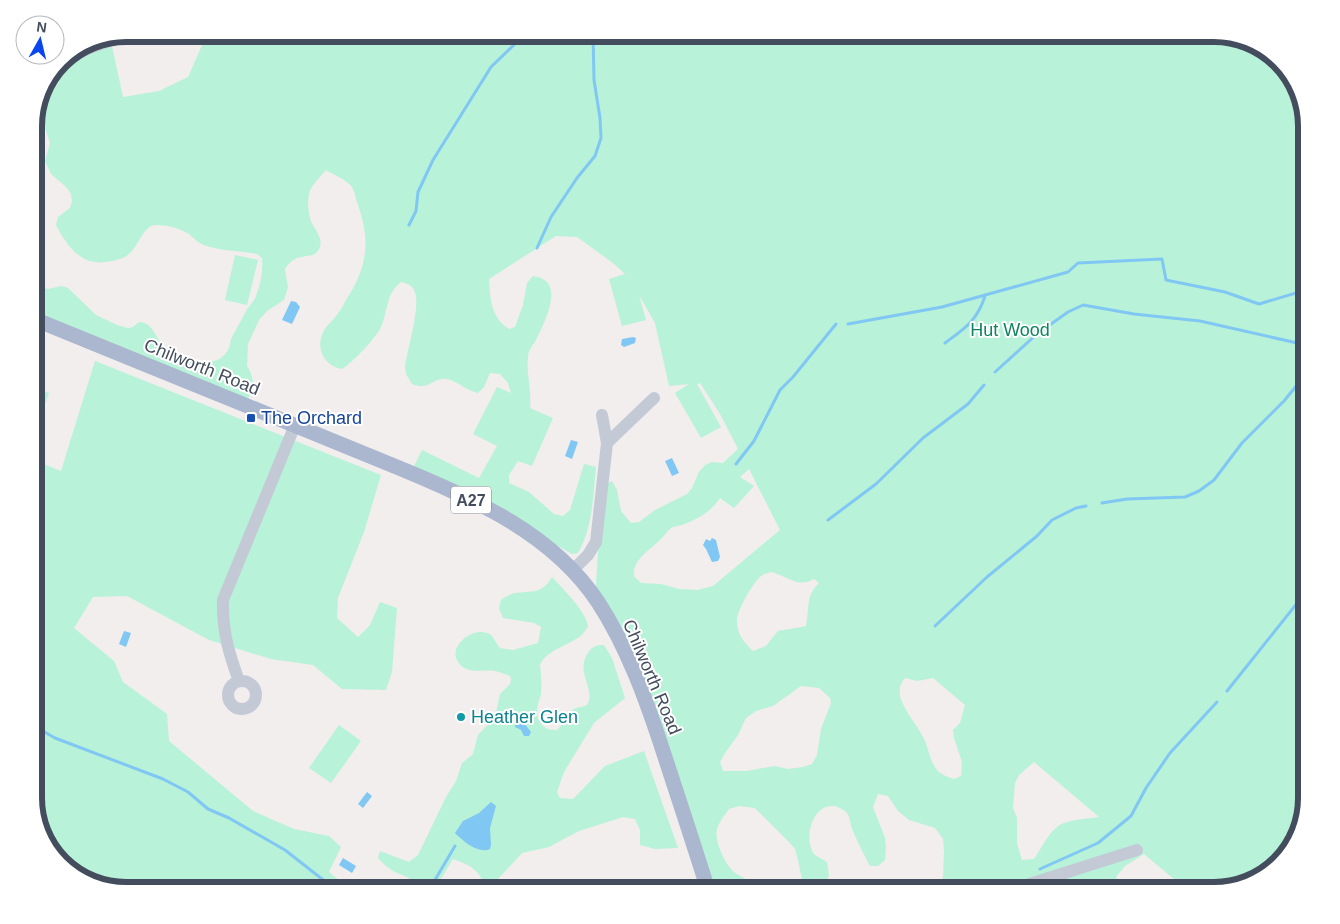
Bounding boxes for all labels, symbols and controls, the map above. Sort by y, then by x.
north arrow [15,15,65,65]
text: N [36,18,48,36]
park label: Hut Wood [970,320,1050,340]
street label: Chilworth Road [141,335,263,399]
place label: The Orchard [261,408,362,428]
marker: The Orchard [245,412,257,424]
road number: A27 [451,486,491,514]
street label: Chilworth Road [619,616,685,738]
place label: Heather Glen [471,707,578,727]
marker: Heather Glen [455,711,467,723]

